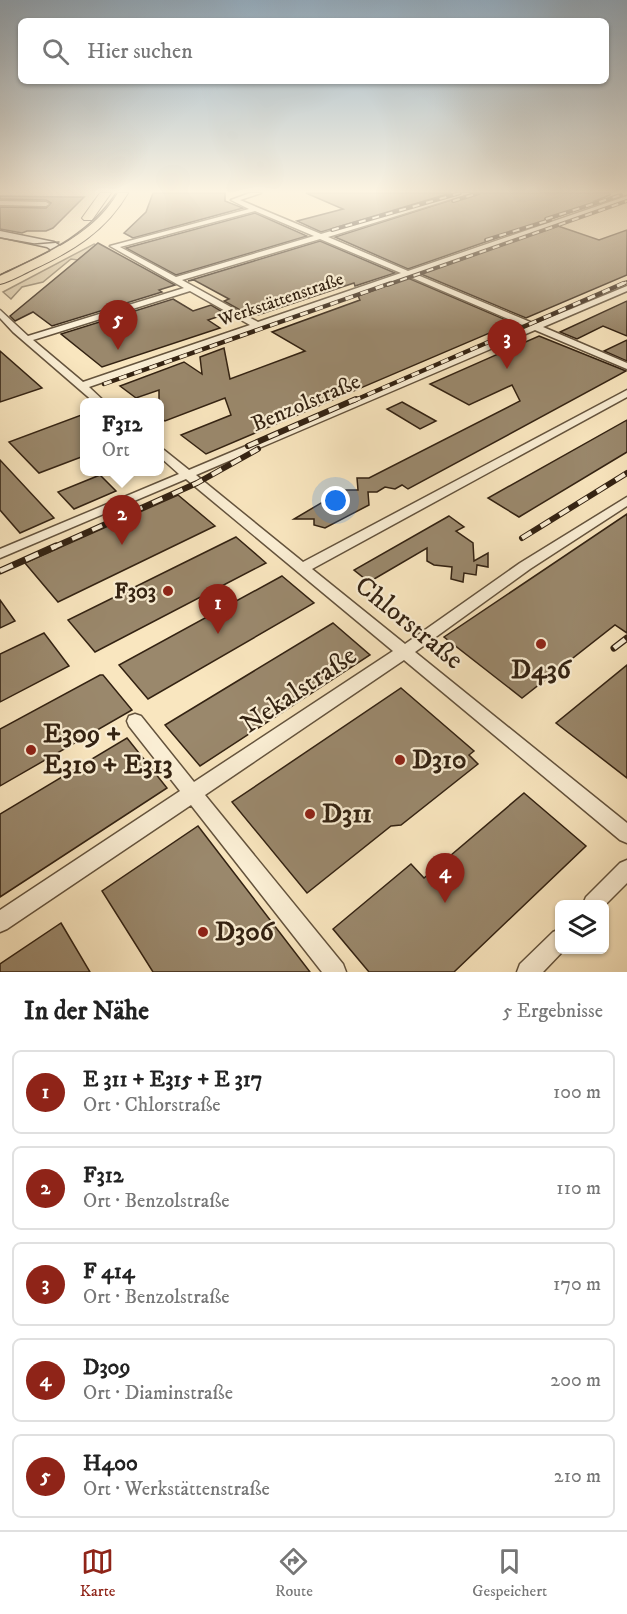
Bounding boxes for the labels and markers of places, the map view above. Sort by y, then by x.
pin: 5 [98,300,138,350]
pin: 3 [488,320,526,369]
pin: 2 [102,496,142,545]
place label: F303 [114,578,156,605]
marker: F303 [161,584,175,598]
pin: 1 [198,584,238,634]
marker: D436 [534,637,548,651]
place label: D436 [511,653,573,687]
place label: E309 + E310 + E313 [43,717,173,782]
marker: E309 + E310 + E313 [24,743,38,757]
place label: D310 [412,743,467,777]
marker: D310 [393,753,407,767]
place label: D311 [322,797,372,831]
marker: D311 [303,807,317,821]
pin: 4 [426,854,464,903]
place label: D306 [215,915,276,949]
marker: D306 [196,925,210,939]

